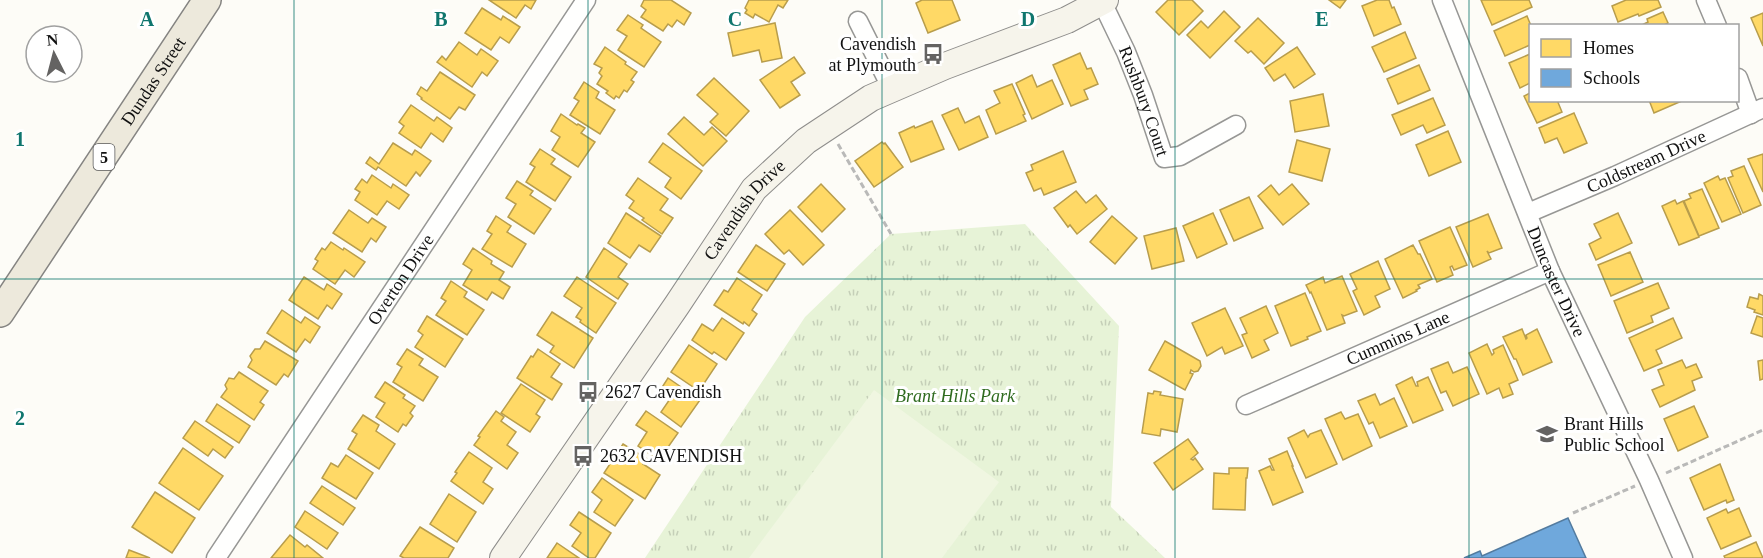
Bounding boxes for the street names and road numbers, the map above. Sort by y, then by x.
street label: Dundas Street [117,33,190,129]
street label: Rushbury Court [1115,43,1173,159]
street label: Coldstream Drive [1584,126,1709,197]
road number: 5 [94,144,114,170]
street label: Cavendish Drive [700,156,789,264]
street label: Duncaster Drive [1523,224,1590,340]
street label: Overton Drive [363,231,438,329]
street label: Cummins Lane [1343,307,1453,369]

